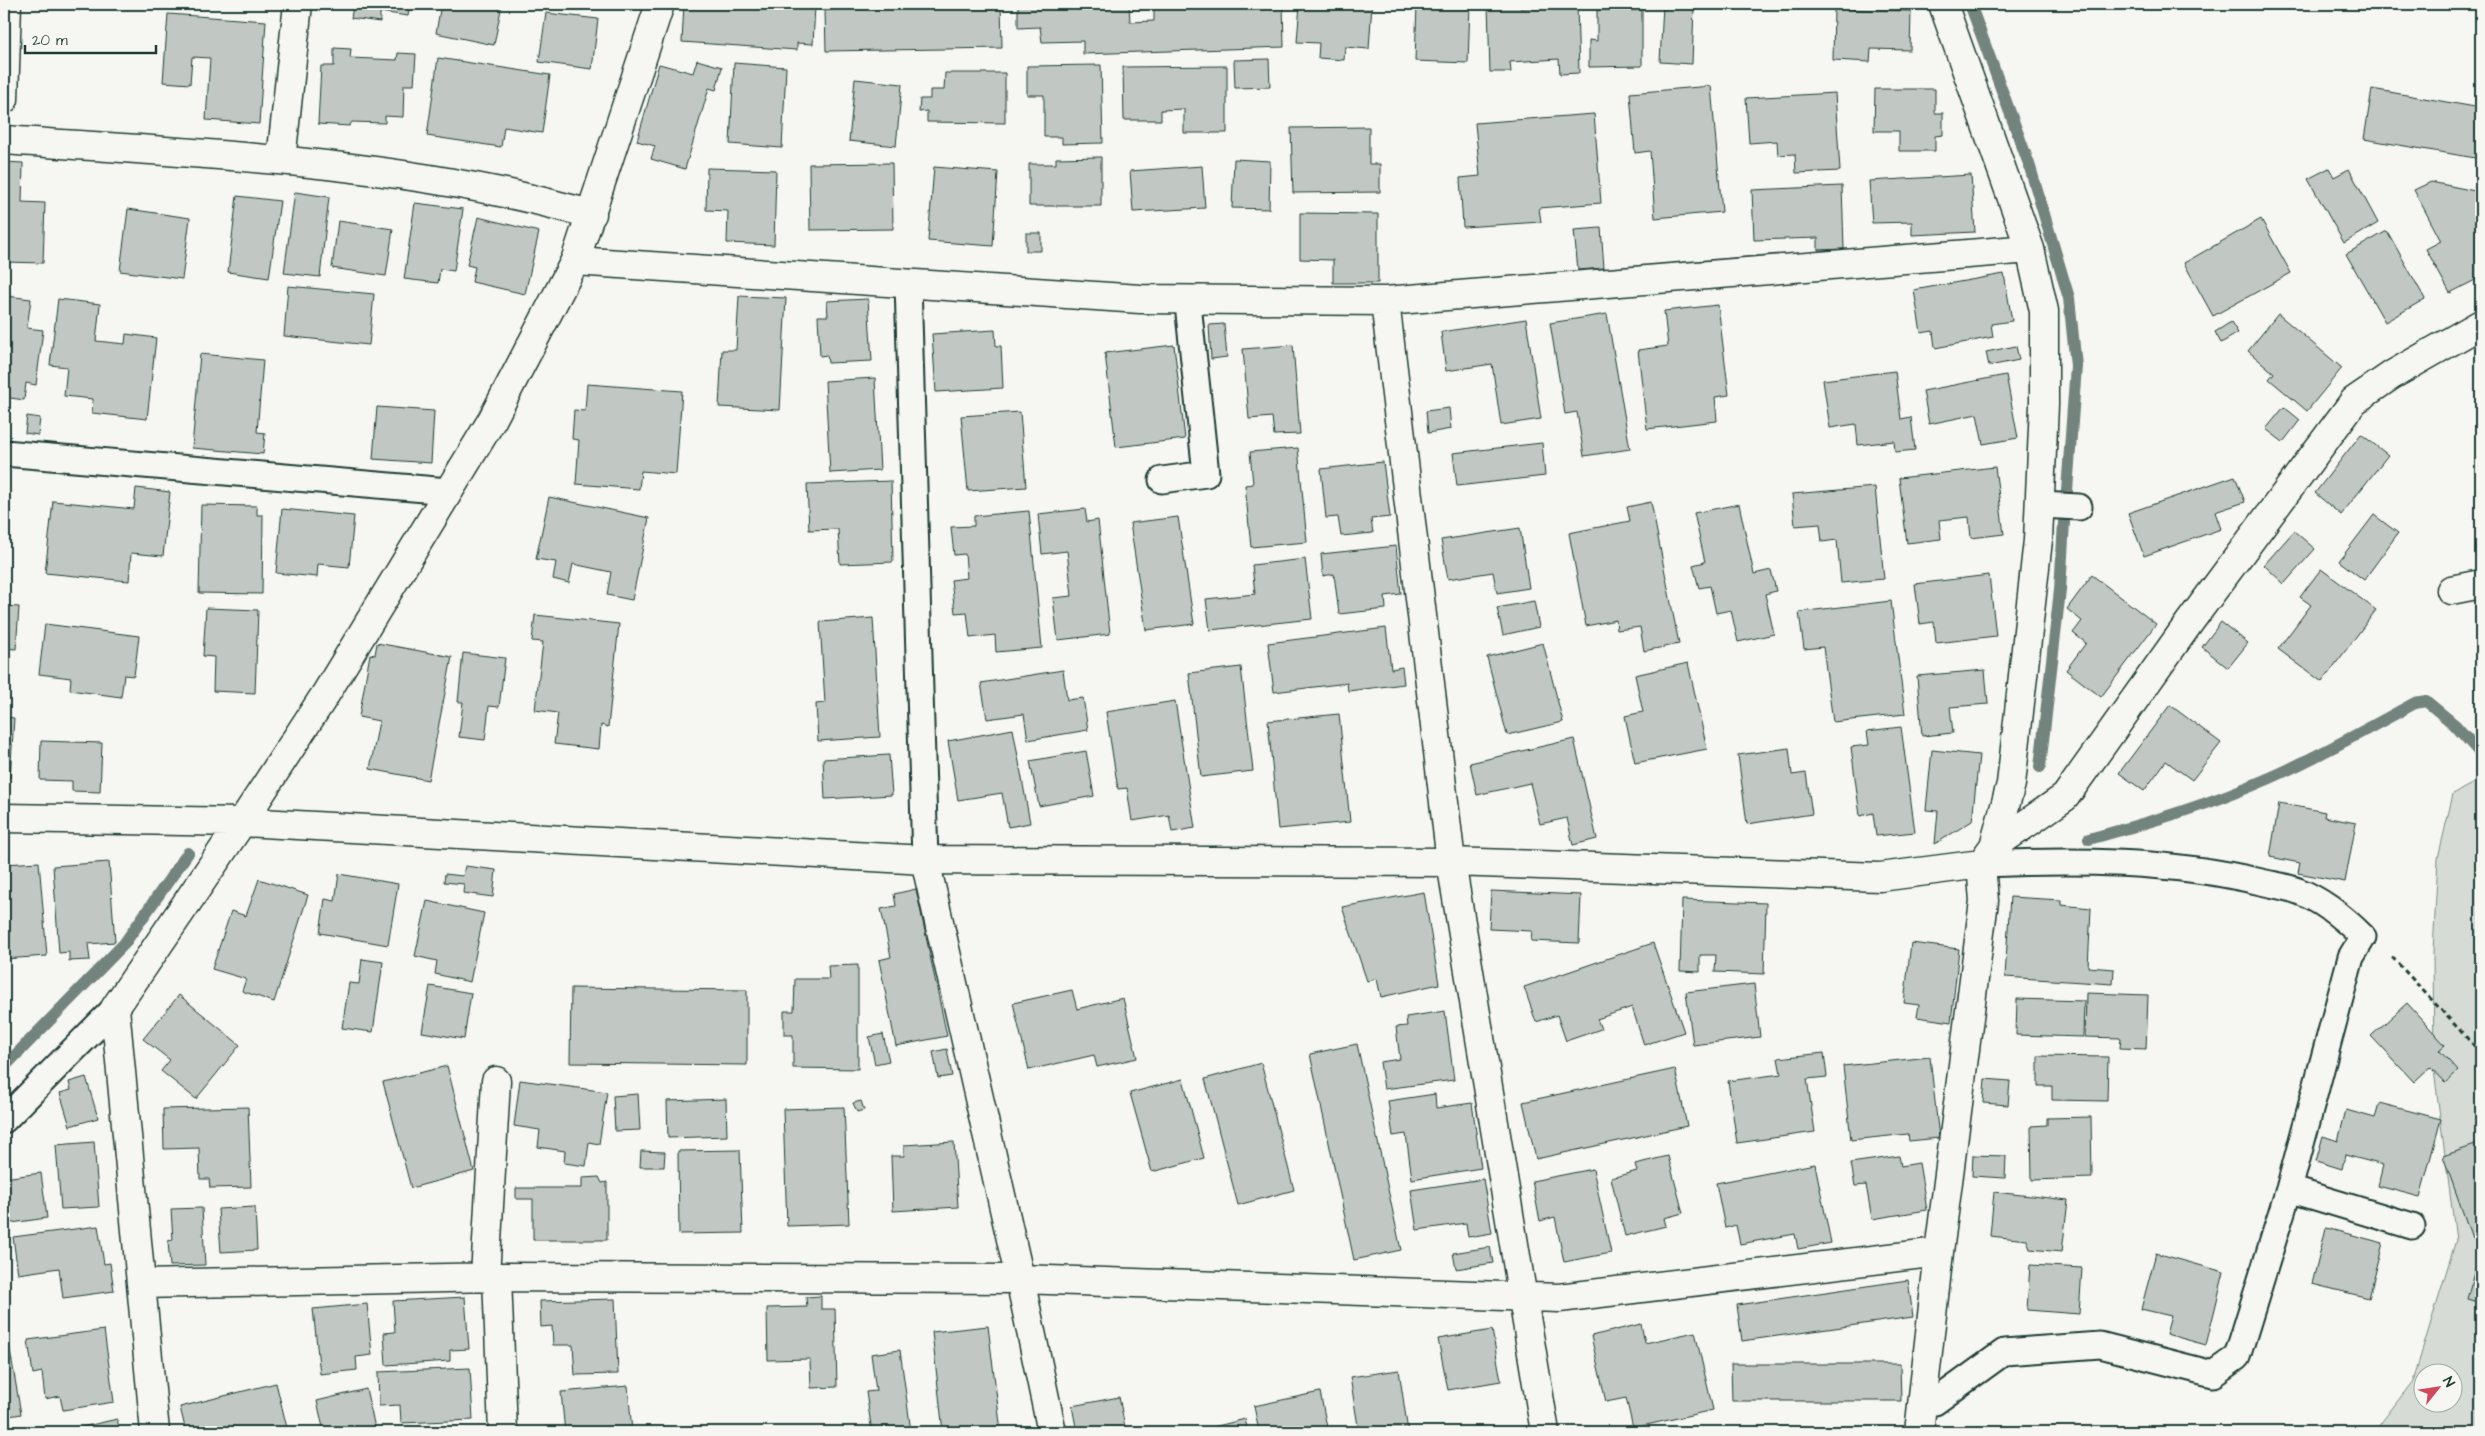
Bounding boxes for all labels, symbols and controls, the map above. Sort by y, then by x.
scale bar [25,22,156,54]
text: 20 m [32,30,68,51]
north arrow [2412,1364,2462,1414]
text: N [2438,1373,2459,1391]

